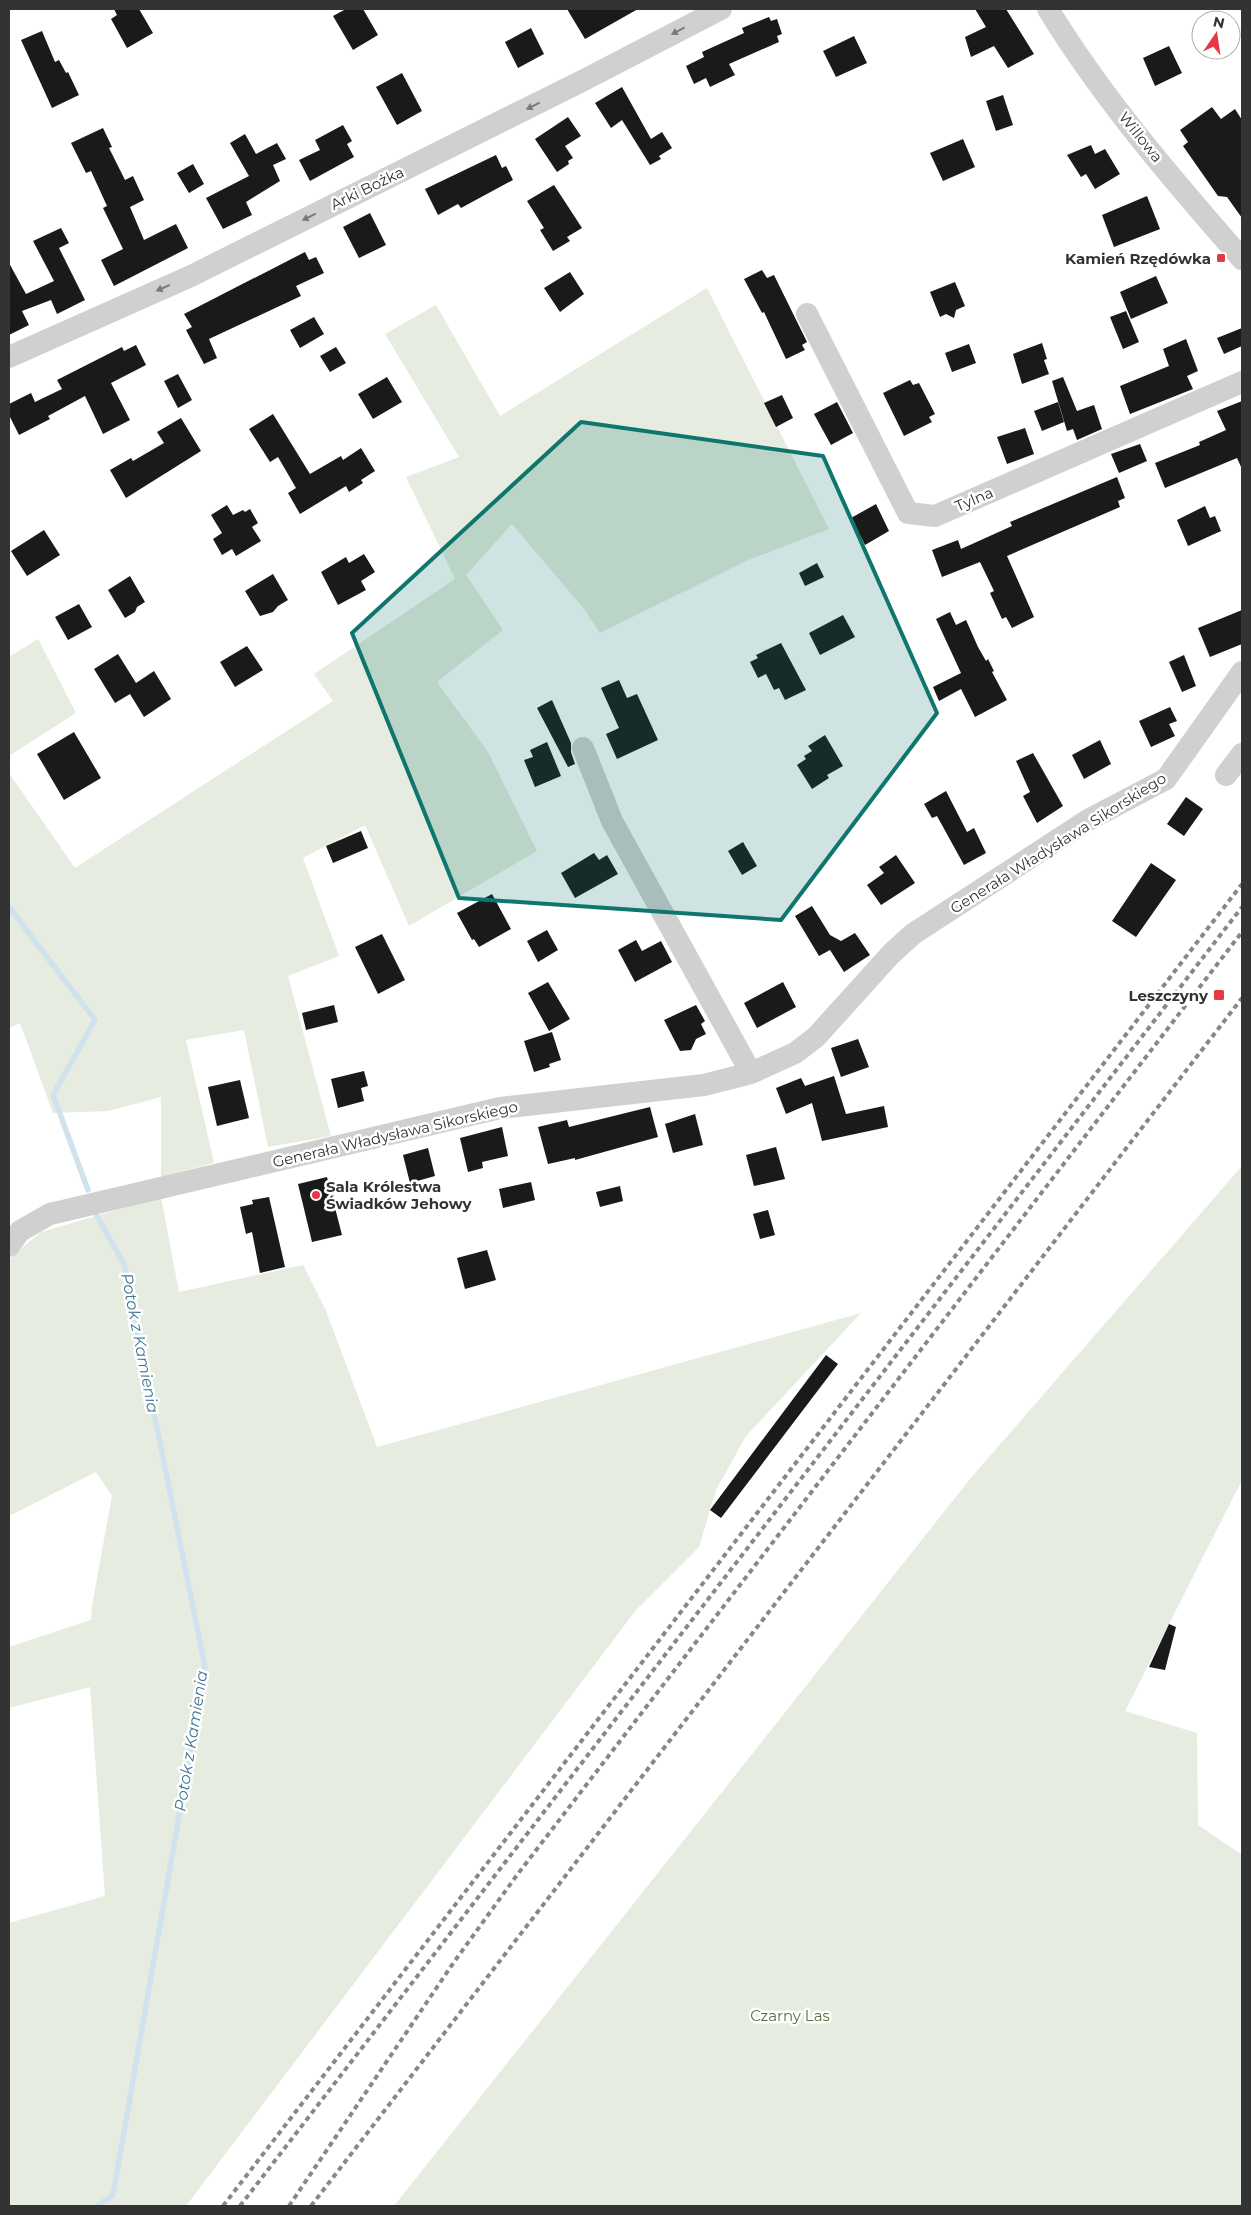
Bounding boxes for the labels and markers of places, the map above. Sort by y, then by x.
place label: Kamień Rzędówka [1065,249,1211,268]
marker: Kamień Rzędówka [1215,252,1227,264]
place label: Leszczyny [1129,986,1209,1005]
marker: Leszczyny [1212,988,1226,1002]
place label: Sala Królestwa Świadków Jehowy [326,1177,473,1213]
marker: Sala Królestwa Świadków Jehowy [310,1189,322,1201]

